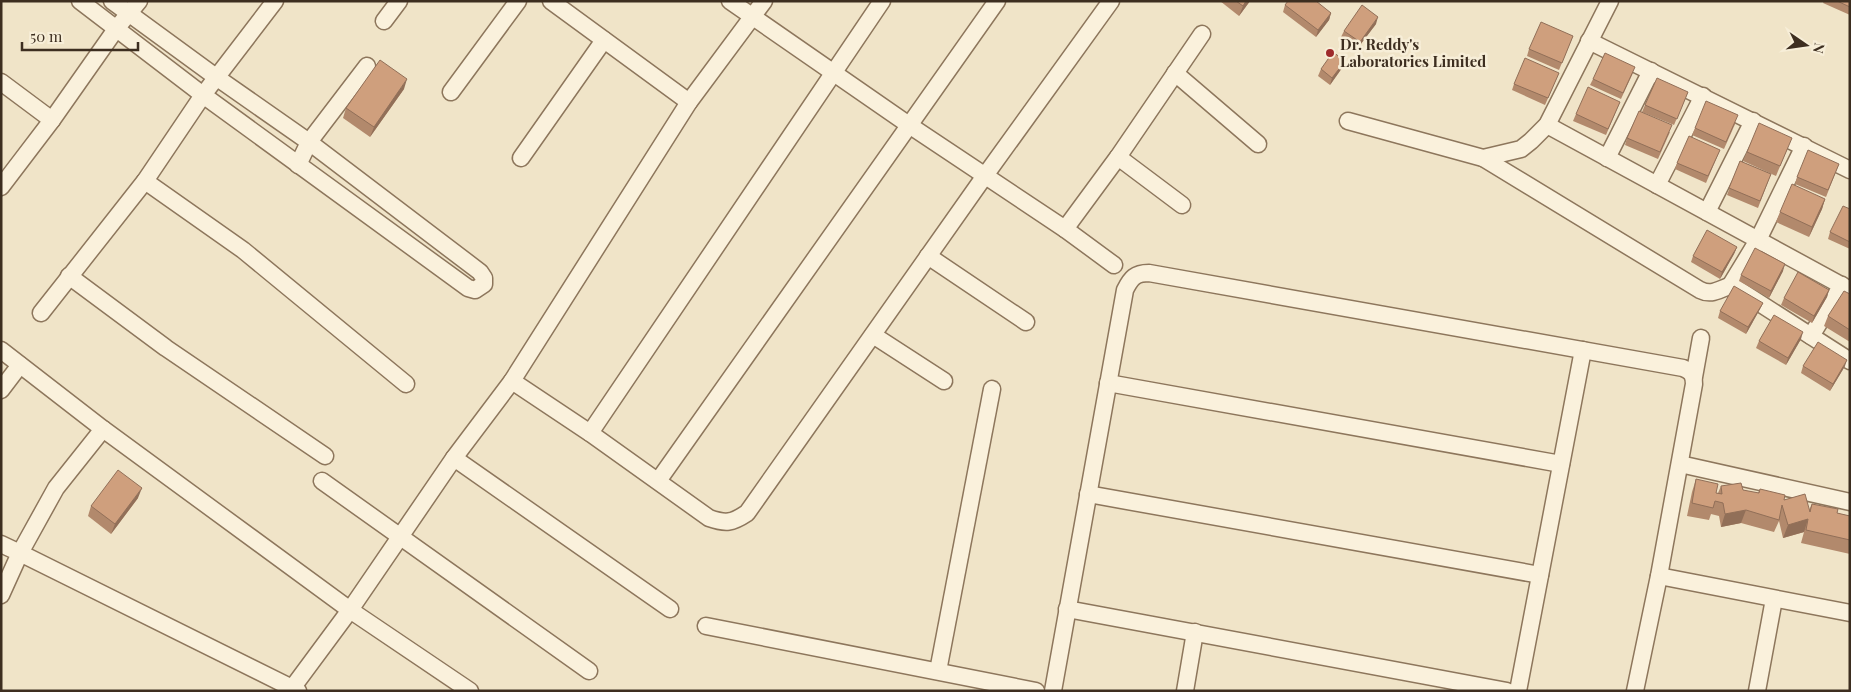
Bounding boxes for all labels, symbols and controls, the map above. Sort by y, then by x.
scale bar [22,20,139,52]
north arrow [1781,20,1831,70]
text: 50 m [30,26,63,46]
place label: Dr. Reddy's Laboratories Limited [1340,34,1486,71]
text: N [1809,41,1830,55]
marker: Dr. Reddy's Laboratories Limited [1324,47,1336,59]

